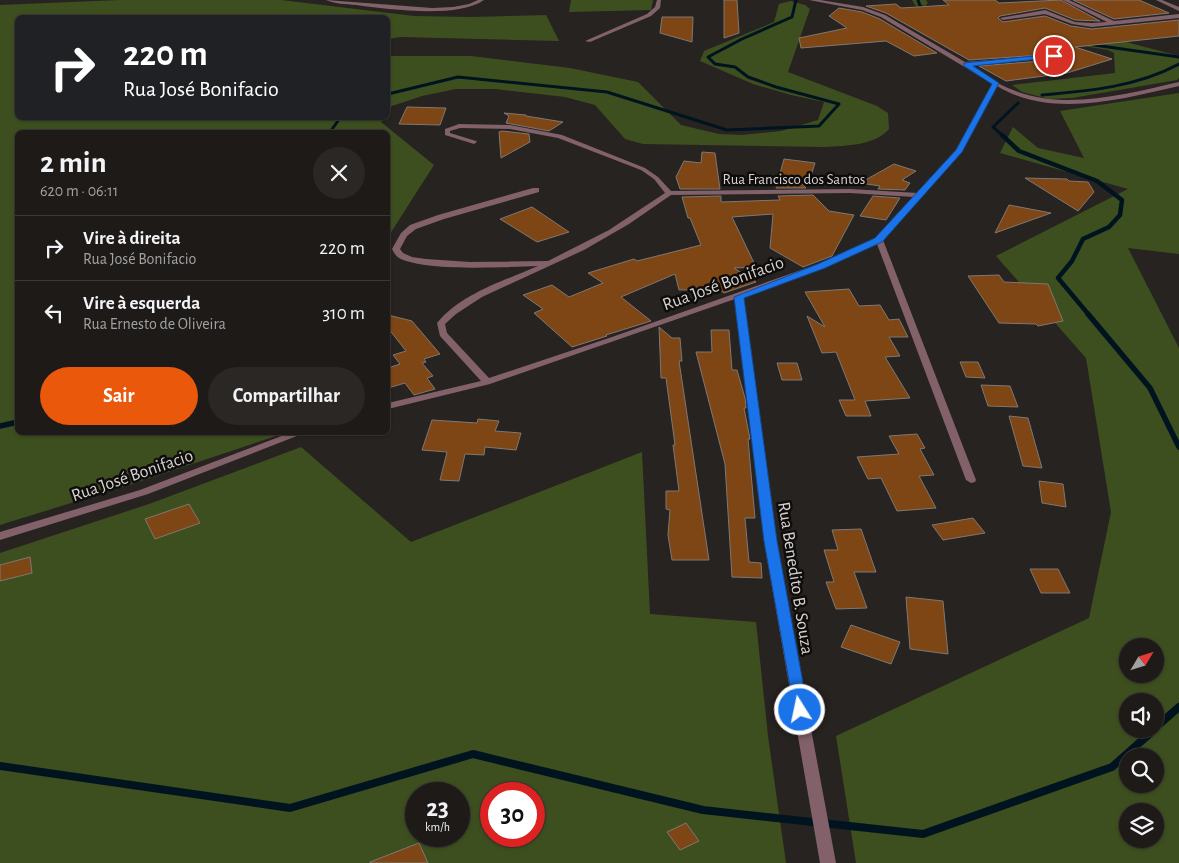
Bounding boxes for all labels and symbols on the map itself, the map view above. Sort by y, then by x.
pin [1033,35,1075,77]
street label: Rua Francisco dos Santos [723,172,865,187]
street label: Rua José Bonifacio [660,254,787,314]
street label: Rua José Bonifacio [69,447,196,505]
street label: Rua Benedito B. Souza [774,501,816,656]
north arrow [1119,638,1164,682]
position arrow [773,683,825,735]
speed limit sign: 30 [480,782,545,847]

